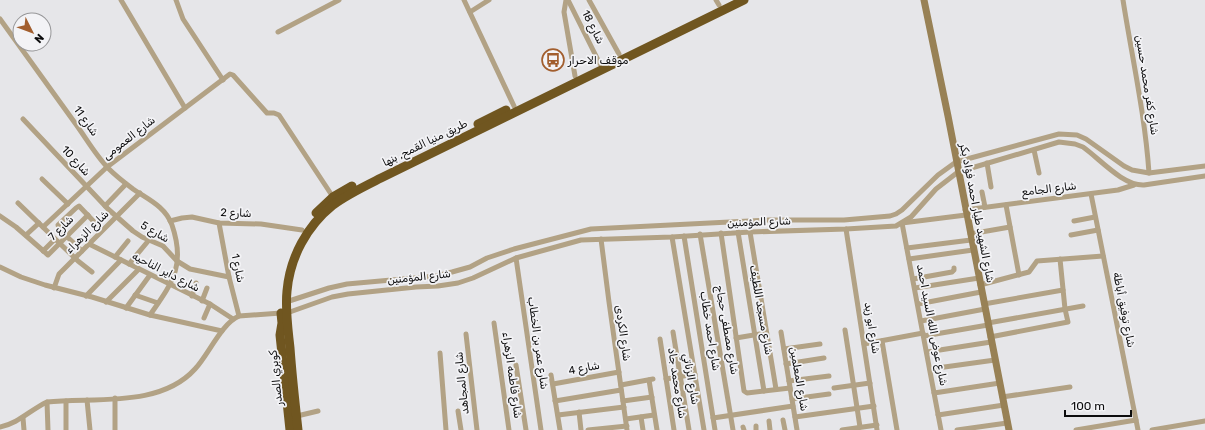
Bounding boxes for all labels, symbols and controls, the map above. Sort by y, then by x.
street label: شارع 18 [577,8,607,47]
north arrow [12,12,52,52]
text: N [32,31,47,46]
street label: شارع كفر محمد حسين [1131,34,1161,136]
bus stop icon: موقف الاحرار [540,47,566,73]
place label: موقف الاحرار [567,54,628,68]
street label: شارع 11 [69,103,101,140]
street label: شارع العمومى [100,113,159,164]
street label: طريق منيا القمح, بنها [380,117,471,171]
street label: شارع الشهيد طيار احمد فؤاد بكر [955,141,997,284]
street label: شارع 10 [57,143,93,180]
street label: شارع الجامع [1021,179,1077,201]
street label: شارع 2 [220,206,252,222]
street label: شارع الزهراء [63,208,113,258]
street label: شارع 7 [46,213,78,245]
street label: شارع المؤمنين [727,214,791,232]
street label: شارع 5 [137,219,172,247]
street label: شارع داير الناحيه [129,249,202,296]
street label: شارع 1 [227,252,247,284]
street label: شارع عوض الله السيد احمد [912,263,950,387]
street label: شارع مسجد اللطيف [745,264,775,356]
street label: شارع المؤمنين [387,267,452,289]
street label: شارع توفيق أباظة [1108,271,1138,349]
street label: شارع مصطفى حجاج [711,284,741,376]
street label: شارع احمد خطاب [695,290,723,372]
street label: شارع عمر بن الخطاب [523,296,551,390]
street label: شارع ابو زيد [860,301,882,355]
street label: شارع الكردى [611,304,633,362]
street label: شارع فاطمه الزهراء [498,331,525,419]
street label: شارع المعلمين [785,346,811,412]
street label: شارع محمد جاد [663,347,689,420]
street label: كوبري الصدر [267,349,286,407]
street label: شارع المجاهد [452,351,474,415]
street label: شارع الزناتي [678,352,702,406]
street label: شارع 4 [567,359,601,379]
scale bar [1065,392,1131,418]
text: 100 m [1071,399,1105,413]

